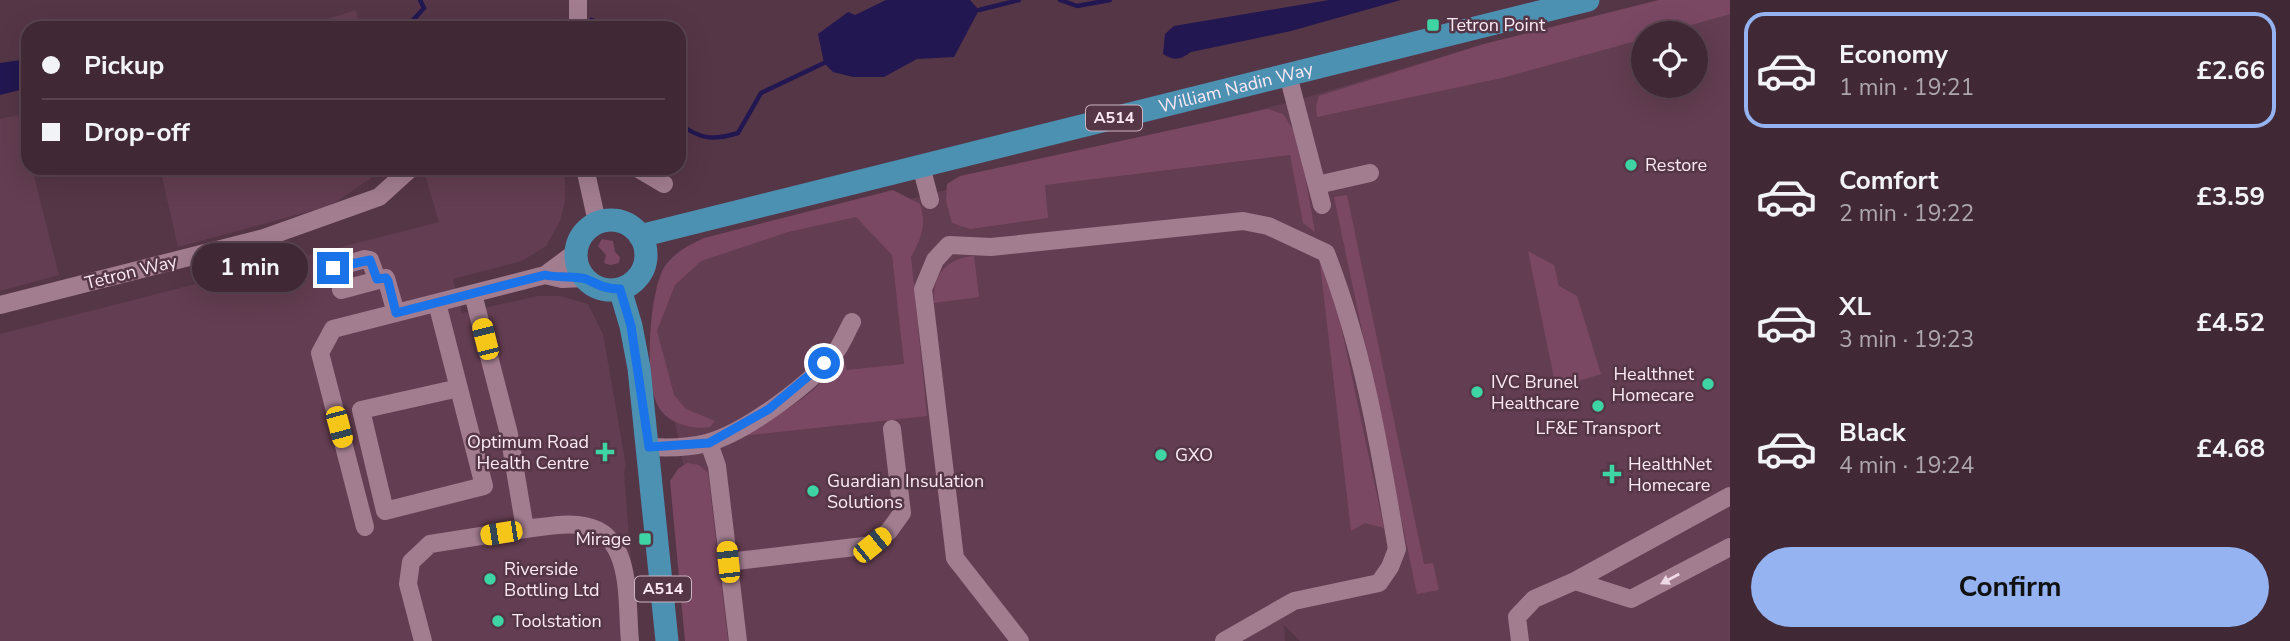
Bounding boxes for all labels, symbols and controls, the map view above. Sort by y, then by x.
place label: Tetron Point [1447,13,1546,37]
marker: Tetron Point [1425,17,1441,33]
map controls [1631,21,1708,98]
button: locate [1631,21,1708,98]
text: Economy [1839,37,1948,72]
icon: car [1755,39,1818,102]
text: Pickup [84,48,164,83]
text: £2.66 [2196,53,2265,88]
street label: William Nadin Way [1156,57,1316,118]
text: 1 min · 19:21 [1839,72,1974,103]
road number: A514 [1086,106,1142,130]
text: Drop-off [84,115,190,150]
place label: Restore [1645,153,1707,177]
marker: Restore [1623,157,1639,173]
text: Comfort [1839,163,1939,198]
icon: car [1755,165,1818,228]
text: £3.59 [2196,179,2265,214]
text: 2 min · 19:22 [1839,198,1974,229]
callout: 1 min [193,244,308,292]
street label: Tetron Way [82,249,180,295]
text: 1 min [220,252,280,283]
route end [317,252,349,284]
text: XL [1839,289,1871,324]
icon: car [1755,291,1818,354]
text: £4.52 [2196,305,2265,340]
car [470,316,501,362]
text: 3 min · 19:23 [1839,324,1974,355]
route start [808,347,840,379]
place label: Healthnet Homecare [1612,362,1695,407]
place label: IVC Brunel Healthcare [1491,370,1579,415]
marker: Healthnet Homecare [1700,376,1716,392]
marker: IVC Brunel Healthcare [1469,384,1485,400]
marker: LF&E Transport [1590,398,1606,414]
car [324,404,355,450]
text: Black [1839,415,1906,450]
place label: LF&E Transport [1535,416,1661,440]
icon: car [1755,417,1818,480]
place label: Optimum Road Health Centre [467,430,589,475]
text: £4.68 [2196,431,2265,466]
marker: Optimum Road Health Centre [595,442,615,462]
place label: GXO [1175,443,1213,467]
marker: GXO [1153,447,1169,463]
text: 4 min · 19:24 [1839,450,1974,481]
place label: HealthNet Homecare [1628,452,1712,497]
marker: HealthNet Homecare [1602,464,1622,484]
place label: Guardian Insulation Solutions [827,469,984,514]
marker: Guardian Insulation Solutions [805,483,821,499]
car [479,519,524,547]
car [850,524,895,566]
place label: Mirage [575,527,631,551]
marker: Mirage [637,531,653,547]
car [716,540,741,584]
button: Confirm [1751,547,2269,627]
place label: Riverside Bottling Ltd [504,557,599,602]
marker: Riverside Bottling Ltd [482,571,498,587]
one-way arrow [1660,573,1680,585]
road number: A514 [635,576,691,602]
place label: Toolstation [512,609,602,633]
marker: Toolstation [490,613,506,629]

